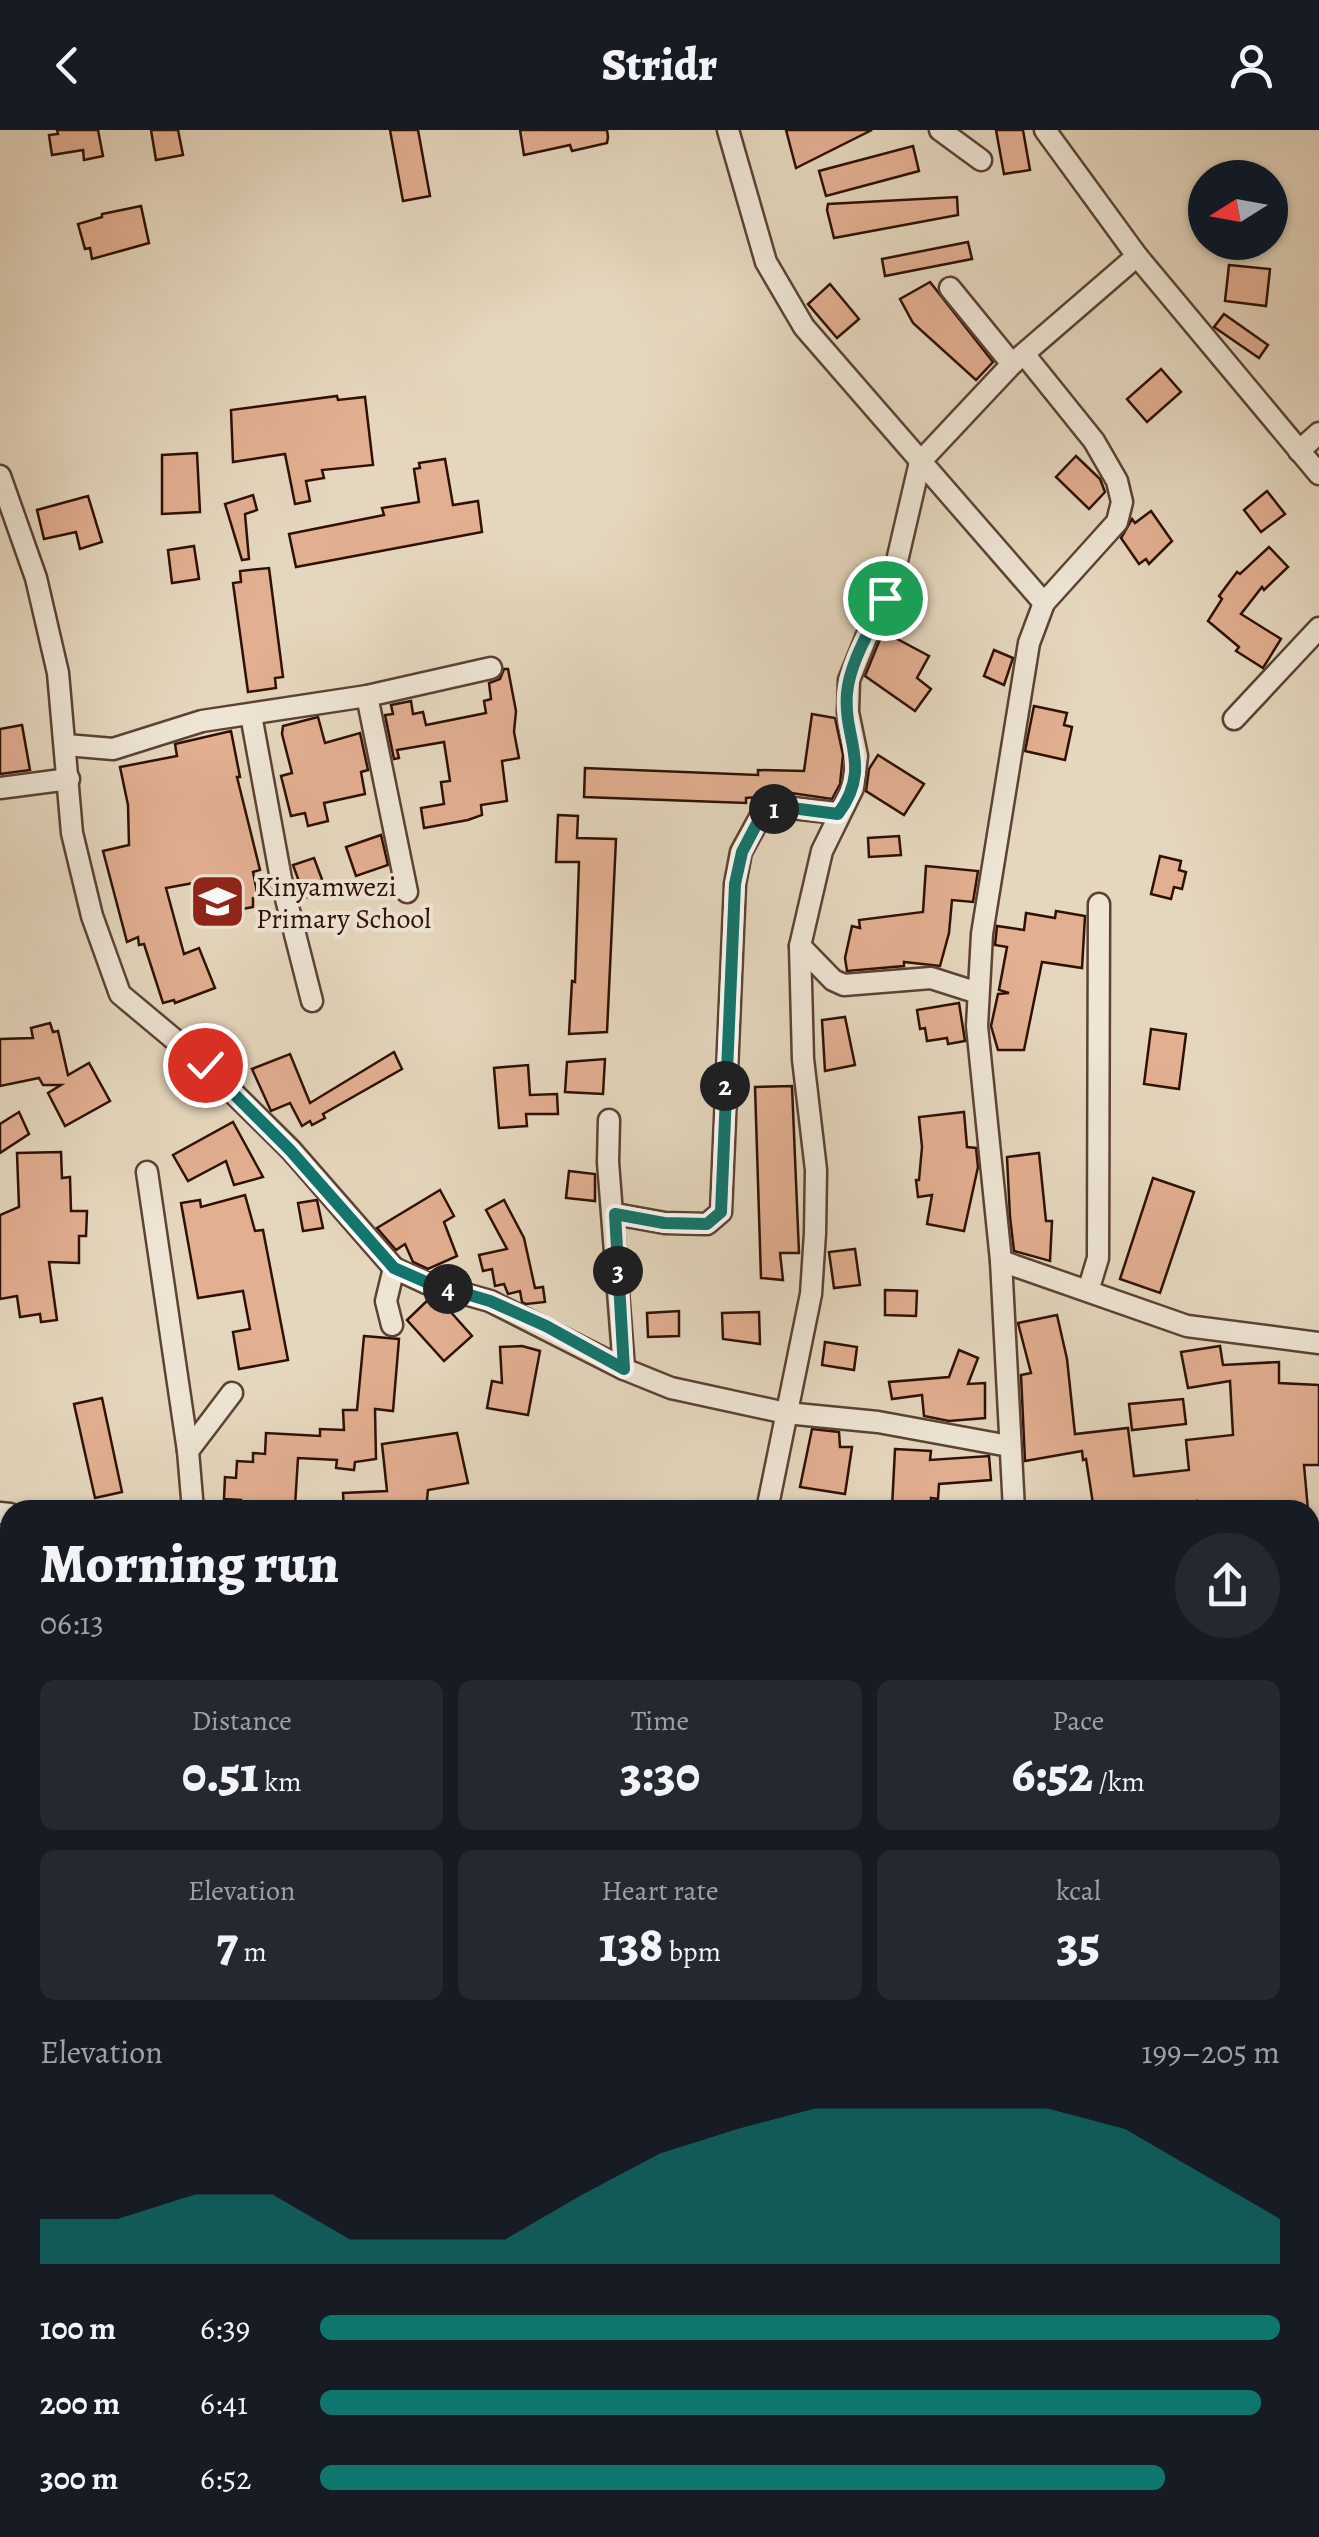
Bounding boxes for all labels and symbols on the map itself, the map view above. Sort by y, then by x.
north arrow [1188,160,1288,260]
pin [843,556,928,641]
pin: 1 [749,784,799,834]
place label: Kinyamwezi Primary School [256,868,431,938]
school or university icon: Kinyamwezi Primary School [187,872,247,932]
pin [163,1023,248,1108]
pin: 2 [700,1061,750,1111]
pin: 3 [593,1246,643,1296]
pin: 4 [423,1264,473,1314]

